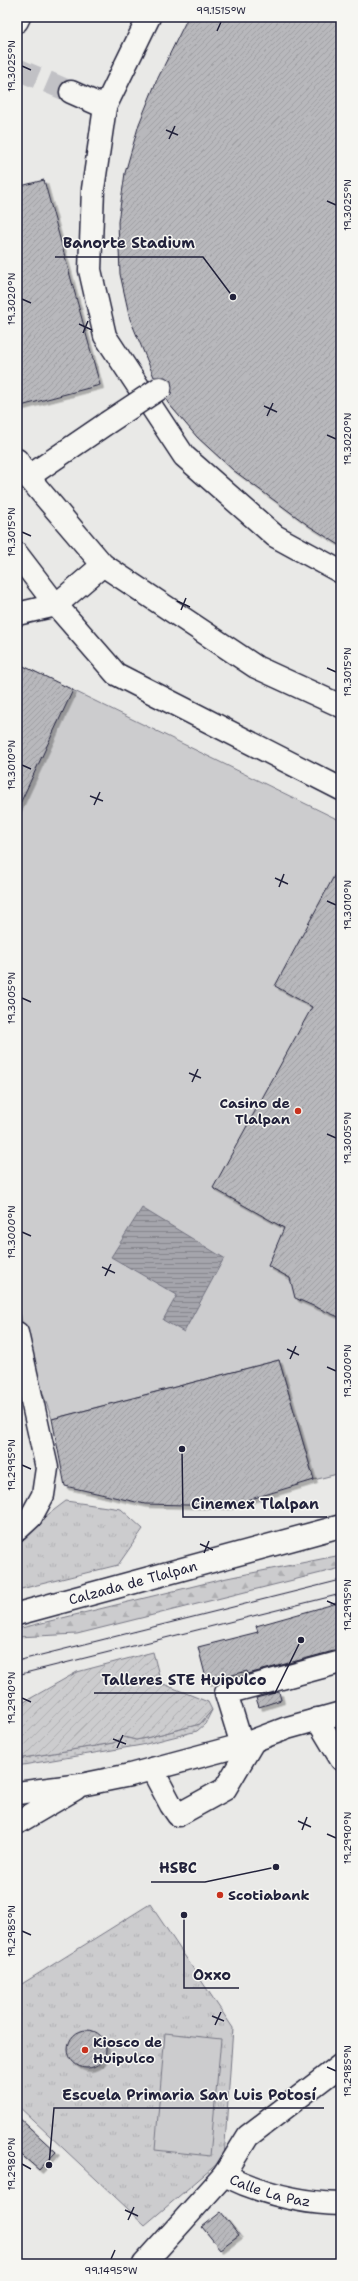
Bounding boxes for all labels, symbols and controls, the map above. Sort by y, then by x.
text: 99.1515°W [196,4,246,17]
text: 19.3025°N [5,40,18,92]
text: 19.3025°N [341,179,354,231]
callout: Banorte Stadium [55,230,203,257]
text: Banorte Stadium [63,233,195,253]
text: 19.3020°N [5,273,18,325]
text: 19.3020°N [341,413,354,465]
text: 19.3015°N [5,507,18,557]
text: 19.3015°N [341,647,354,697]
text: 19.3010°N [5,740,18,790]
text: 19.3010°N [341,880,354,930]
text: 19.3005°N [5,972,18,1024]
place label: Casino de Tlalpan [219,1094,290,1128]
marker: Casino de Tlalpan [293,1106,303,1116]
text: 19.3005°N [341,1112,354,1164]
text: 19.3000°N [5,1205,18,1259]
text: 19.3000°N [341,1344,354,1398]
text: 19.2995°N [5,1439,18,1491]
callout: Cinemex Tlalpan [183,1490,327,1517]
text: Cinemex Tlalpan [191,1494,319,1514]
street label: Calzada de Tlalpan [67,1556,199,1609]
text: 19.2995°N [341,1579,354,1631]
callout: Talleres STE Huipulco [94,1666,275,1693]
text: Talleres STE Huipulco [102,1670,267,1690]
text: 19.2990°N [5,1672,18,1724]
text: 19.2990°N [341,1812,354,1864]
callout: HSBC [151,1855,205,1882]
text: HSBC [159,1858,197,1878]
place label: Scotiabank [228,1886,310,1904]
marker: Scotiabank [215,1890,225,1900]
text: 19.2985°N [5,1905,18,1957]
callout: Oxxo [184,1961,239,1988]
text: Oxxo [193,1965,231,1985]
place label: Kiosco de Huipulco [93,2033,162,2067]
marker: Kiosco de Huipulco [80,2045,90,2055]
text: 19.2985°N [341,2045,354,2097]
callout: Escuela Primaria San Luis Potosí [54,2081,324,2108]
text: Escuela Primaria San Luis Potosí [62,2085,316,2105]
text: 19.2980°N [5,2138,18,2190]
street label: Calle La Paz [227,2170,312,2211]
text: 99.1495°W [84,2264,138,2277]

